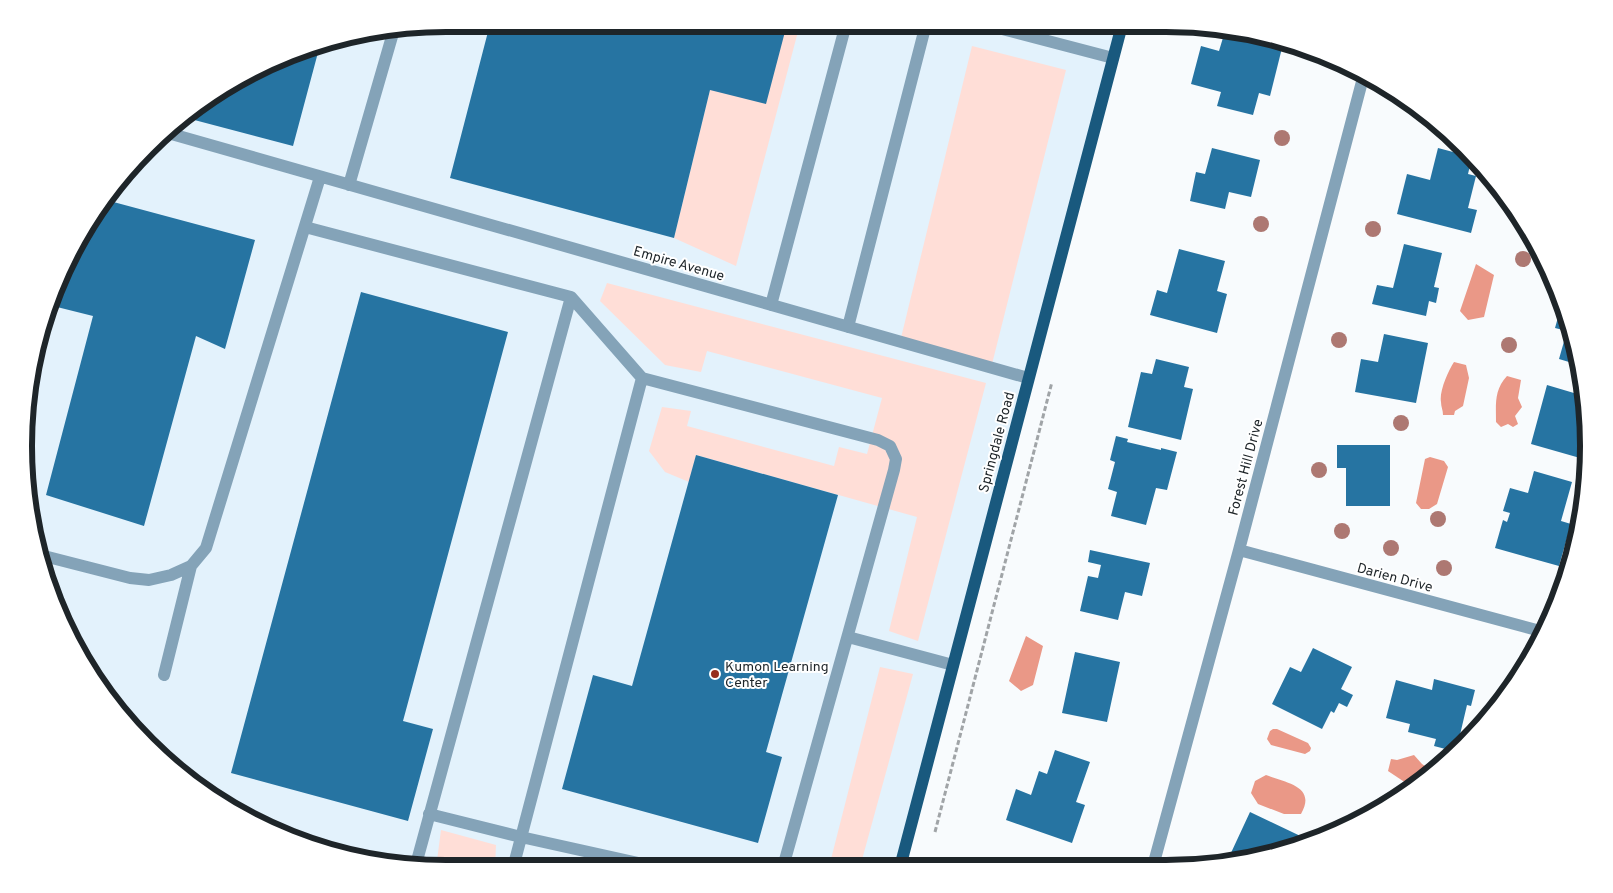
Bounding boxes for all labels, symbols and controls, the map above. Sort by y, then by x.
street label: Empire Avenue [631,243,726,286]
street label: Springdale Road [976,390,1019,494]
street label: Forest Hill Drive [1225,417,1267,517]
street label: Darien Drive [1355,560,1434,597]
place label: Kumon Learning Center [725,659,829,692]
marker: Kumon Learning Center [709,668,721,680]

